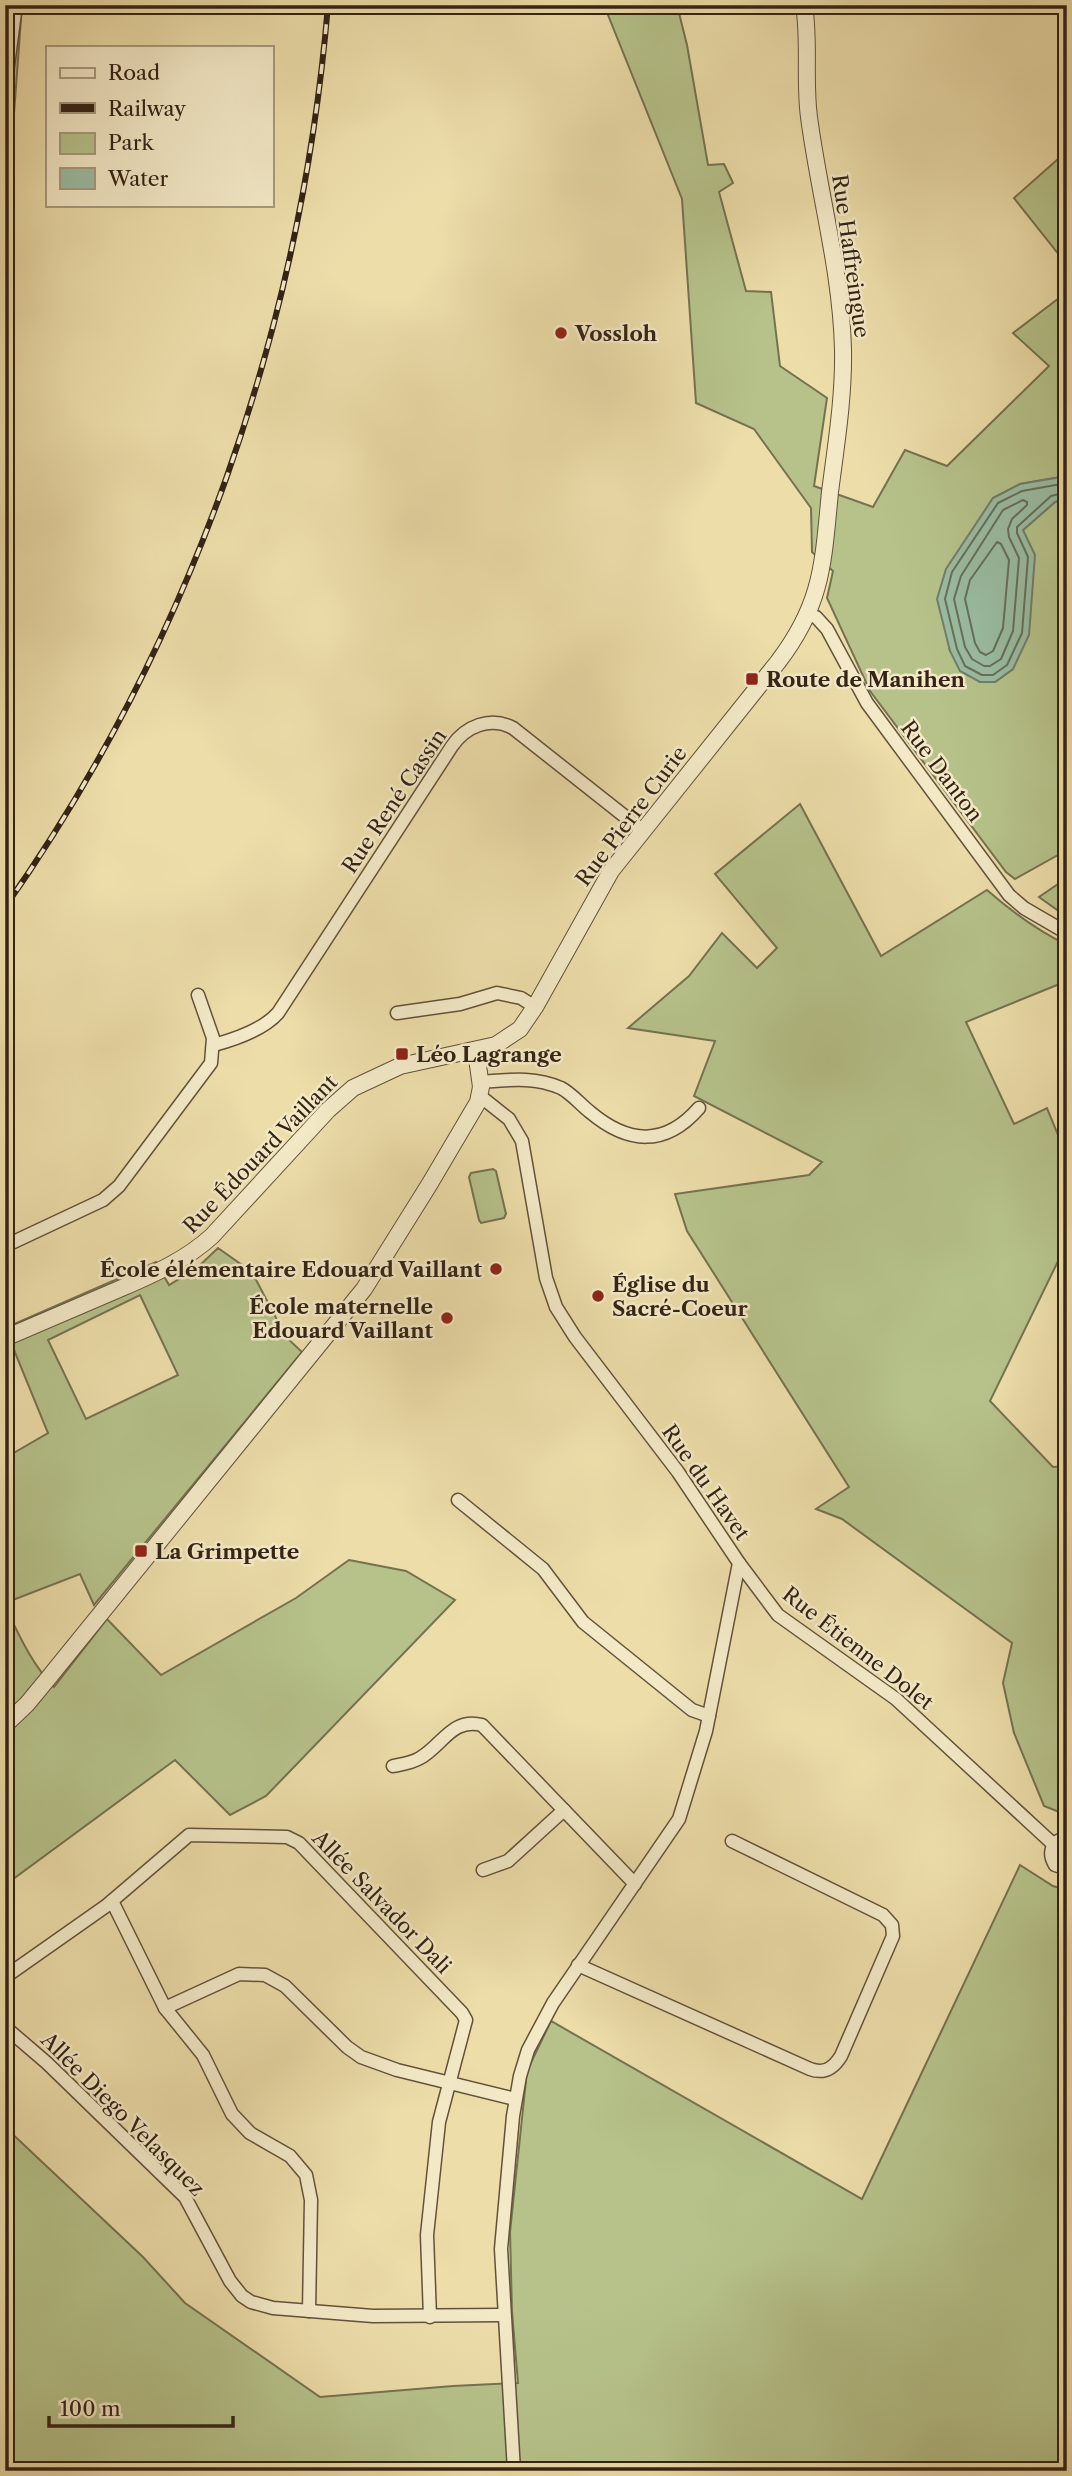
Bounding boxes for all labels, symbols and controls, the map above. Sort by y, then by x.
legend [46,46,273,206]
text: Road [108,60,160,85]
text: Railway [108,96,186,121]
text: Park [108,130,154,155]
text: Water [107,166,168,191]
street label: Rue Haffreingue [827,173,875,339]
place label: Vossloh [574,321,658,346]
marker: Vossloh [553,325,569,341]
place label: Route de Manihen [766,667,965,692]
marker: Route de Manihen [744,671,760,687]
street label: Rue Danton [896,715,988,827]
street label: Rue René Cassin [337,724,451,878]
street label: Rue Pierre Curie [570,741,692,891]
place label: Léo Lagrange [416,1042,562,1067]
marker: Léo Lagrange [394,1046,410,1062]
street label: Rue Édouard Vaillant [178,1069,343,1238]
place label: École élémentaire Edouard Vaillant [100,1257,483,1282]
marker: École élémentaire Edouard Vaillant [488,1261,504,1277]
place label: Église du Sacré-Coeur [612,1272,749,1321]
marker: Église du Sacré-Coeur [590,1288,606,1304]
place label: École maternelle Edouard Vaillant [249,1294,434,1343]
marker: École maternelle Edouard Vaillant [439,1310,455,1326]
street label: Rue du Havet [657,1419,755,1545]
place label: La Grimpette [155,1539,299,1564]
marker: La Grimpette [133,1543,149,1559]
street label: Rue Étienne Dolet [778,1581,939,1715]
street label: Allée Salvador Dali [307,1825,457,1979]
street label: Allée Diego Velasquez [35,2026,210,2201]
scale bar [49,2385,233,2429]
text: 100 m [60,2396,121,2421]

